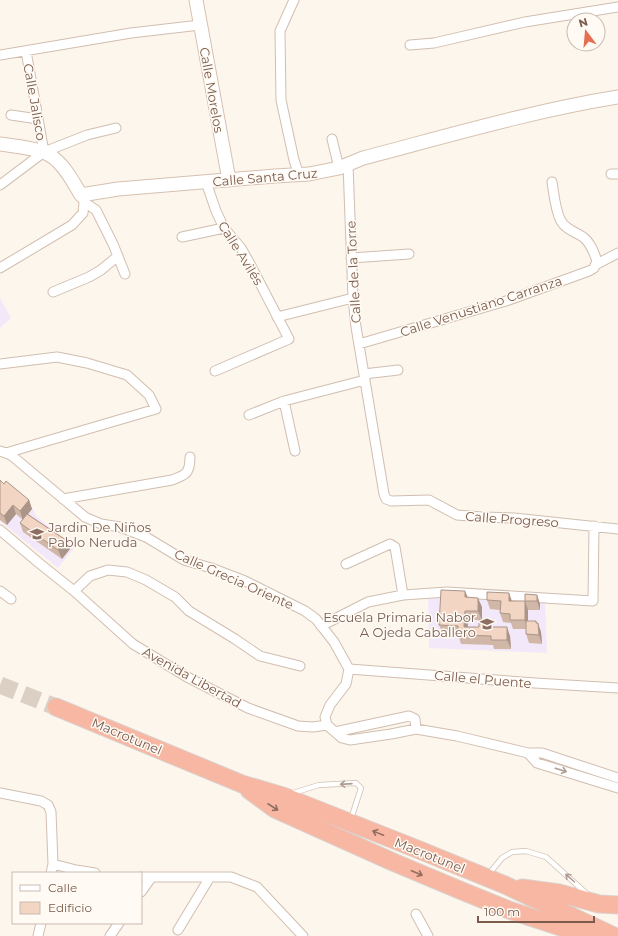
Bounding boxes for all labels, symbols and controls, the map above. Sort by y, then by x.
north arrow [566,12,606,52]
text: N [577,14,589,30]
street label: Calle Morelos [197,46,227,134]
street label: Calle Jalisco [20,62,50,142]
street label: Calle Santa Cruz [212,164,319,190]
street label: Calle Avilés [215,218,267,288]
street label: Calle de la Torre [342,220,364,324]
street label: Calle Venustiano Carranza [398,272,564,340]
street label: Calle Progreso [465,508,559,530]
place label: Jardin De Niños Pablo Neruda [47,519,151,550]
school or university icon: Jardin De Niños Pablo Neruda [29,526,45,542]
street label: Calle Grecia Oriente [172,545,296,613]
place label: Escuela Primaria Nabor A Ojeda Caballero [323,609,476,640]
school or university icon: Escuela Primaria Nabor A Ojeda Caballero [479,616,495,632]
street label: Avenida Libertad [140,643,244,711]
street label: Calle el Puente [434,667,532,691]
street label: Macrotunel [89,714,165,758]
one-way arrow [555,767,568,774]
one-way arrow [340,780,353,787]
one-way arrow [268,803,279,812]
one-way arrow [372,829,384,837]
street label: Macrotunel [392,834,468,876]
one-way arrow [411,869,423,877]
legend [12,872,142,924]
one-way arrow [564,874,575,883]
text: Calle [48,880,77,895]
scale bar [478,898,594,924]
text: Edificio [48,900,92,915]
text: 100 m [484,904,520,919]

